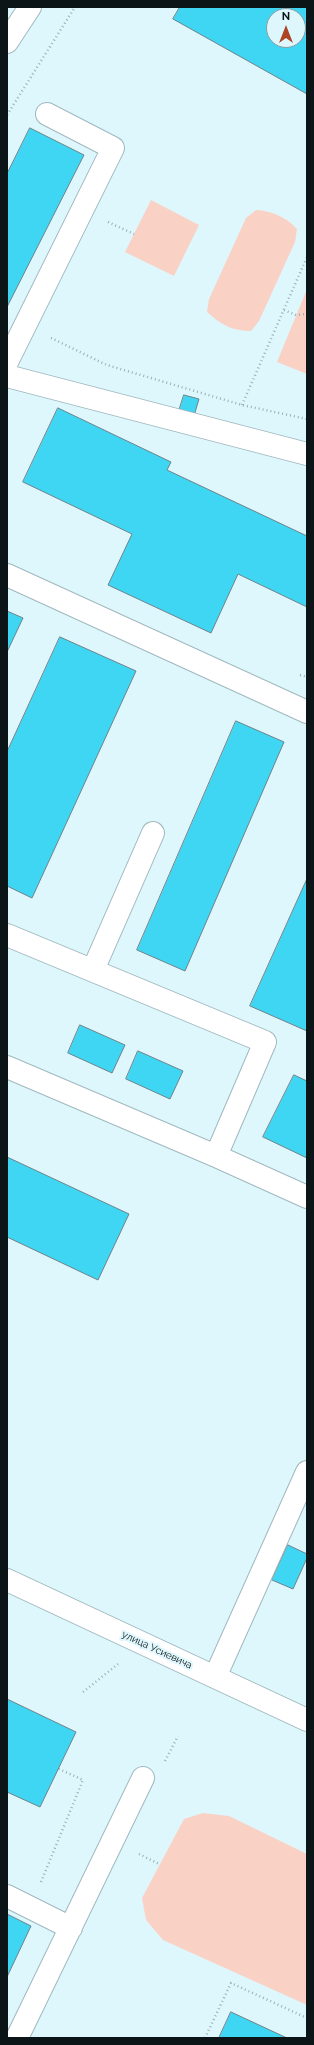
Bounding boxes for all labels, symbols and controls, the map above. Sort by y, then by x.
north arrow [266,8,306,48]
text: N [282,10,290,23]
street label: улица Усиевича [120,1628,194,1672]

